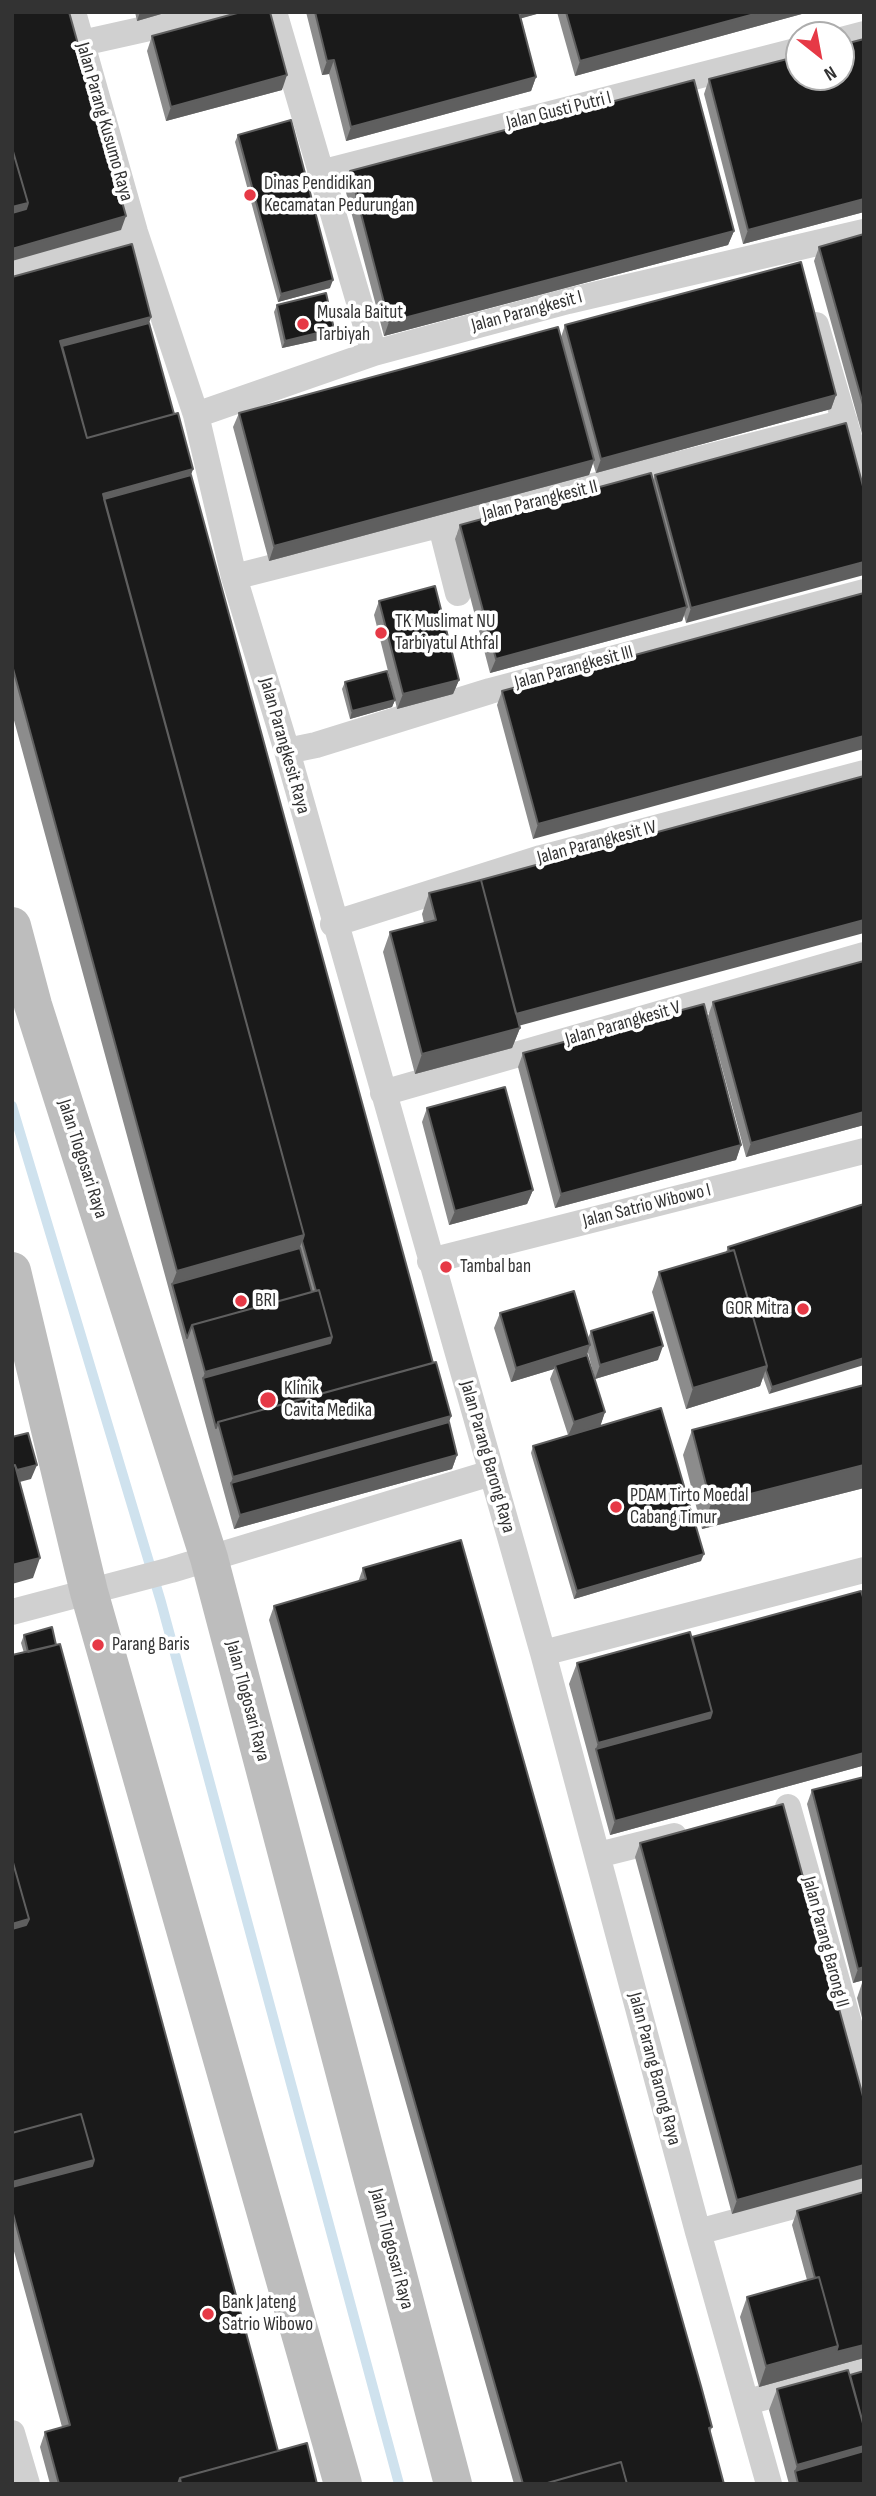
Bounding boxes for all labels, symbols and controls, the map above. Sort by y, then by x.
north arrow [785,21,855,91]
street label: Jalan Parang Kusumo Raya [70,40,138,204]
text: N [820,60,840,85]
street label: Jalan Gusti Putri I [504,87,614,135]
place label: Dinas Pendidikan Kecamatan Pedurungan [264,173,414,217]
marker: Dinas Pendidikan Kecamatan Pedurungan [242,187,258,203]
street label: Jalan Parangkesit I [469,286,585,338]
place label: Musala Baitut Tarbiyah [317,302,403,346]
marker: Musala Baitut Tarbiyah [295,316,311,332]
street label: Jalan Parangkesit II [480,476,600,526]
place label: TK Muslimat NU Tarbiyatul Athfal [395,611,499,655]
marker: TK Muslimat NU Tarbiyatul Athfal [373,625,389,641]
street label: Jalan Parangkesit III [512,641,636,695]
street label: Jalan Parangkesit Raya [254,675,314,817]
street label: Jalan Parangkesit IV [535,816,659,870]
street label: Jalan Parangkesit V [563,997,683,1051]
street label: Jalan Tlogosari Raya [52,1097,112,1221]
street label: Jalan Satrio Wibowo I [581,1179,713,1233]
place label: Tambal ban [460,1256,531,1278]
marker: Tambal ban [438,1259,454,1275]
place label: BRI [255,1290,276,1312]
marker: BRI [233,1293,249,1309]
place label: GOR Mitra [725,1298,789,1320]
marker: GOR Mitra [795,1301,811,1317]
place label: Klinik Cavita Medika [284,1378,372,1422]
street label: Jalan Parang Barong Raya [454,1378,520,1536]
marker: Klinik Cavita Medika [258,1390,278,1410]
place label: PDAM Tirto Moedal Cabang Timur [630,1485,749,1529]
marker: PDAM Tirto Moedal Cabang Timur [608,1499,624,1515]
place label: Parang Baris [112,1634,190,1656]
marker: Parang Baris [90,1637,106,1653]
street label: Jalan Tlogosari Raya [220,1638,274,1764]
street label: Jalan Parang Barong II [797,1874,853,2010]
street label: Jalan Parang Barong Raya [623,1990,685,2148]
street label: Jalan Tlogosari Raya [364,2186,418,2312]
place label: Bank Jateng Satrio Wibowo [222,2292,313,2336]
marker: Bank Jateng Satrio Wibowo [200,2306,216,2322]

